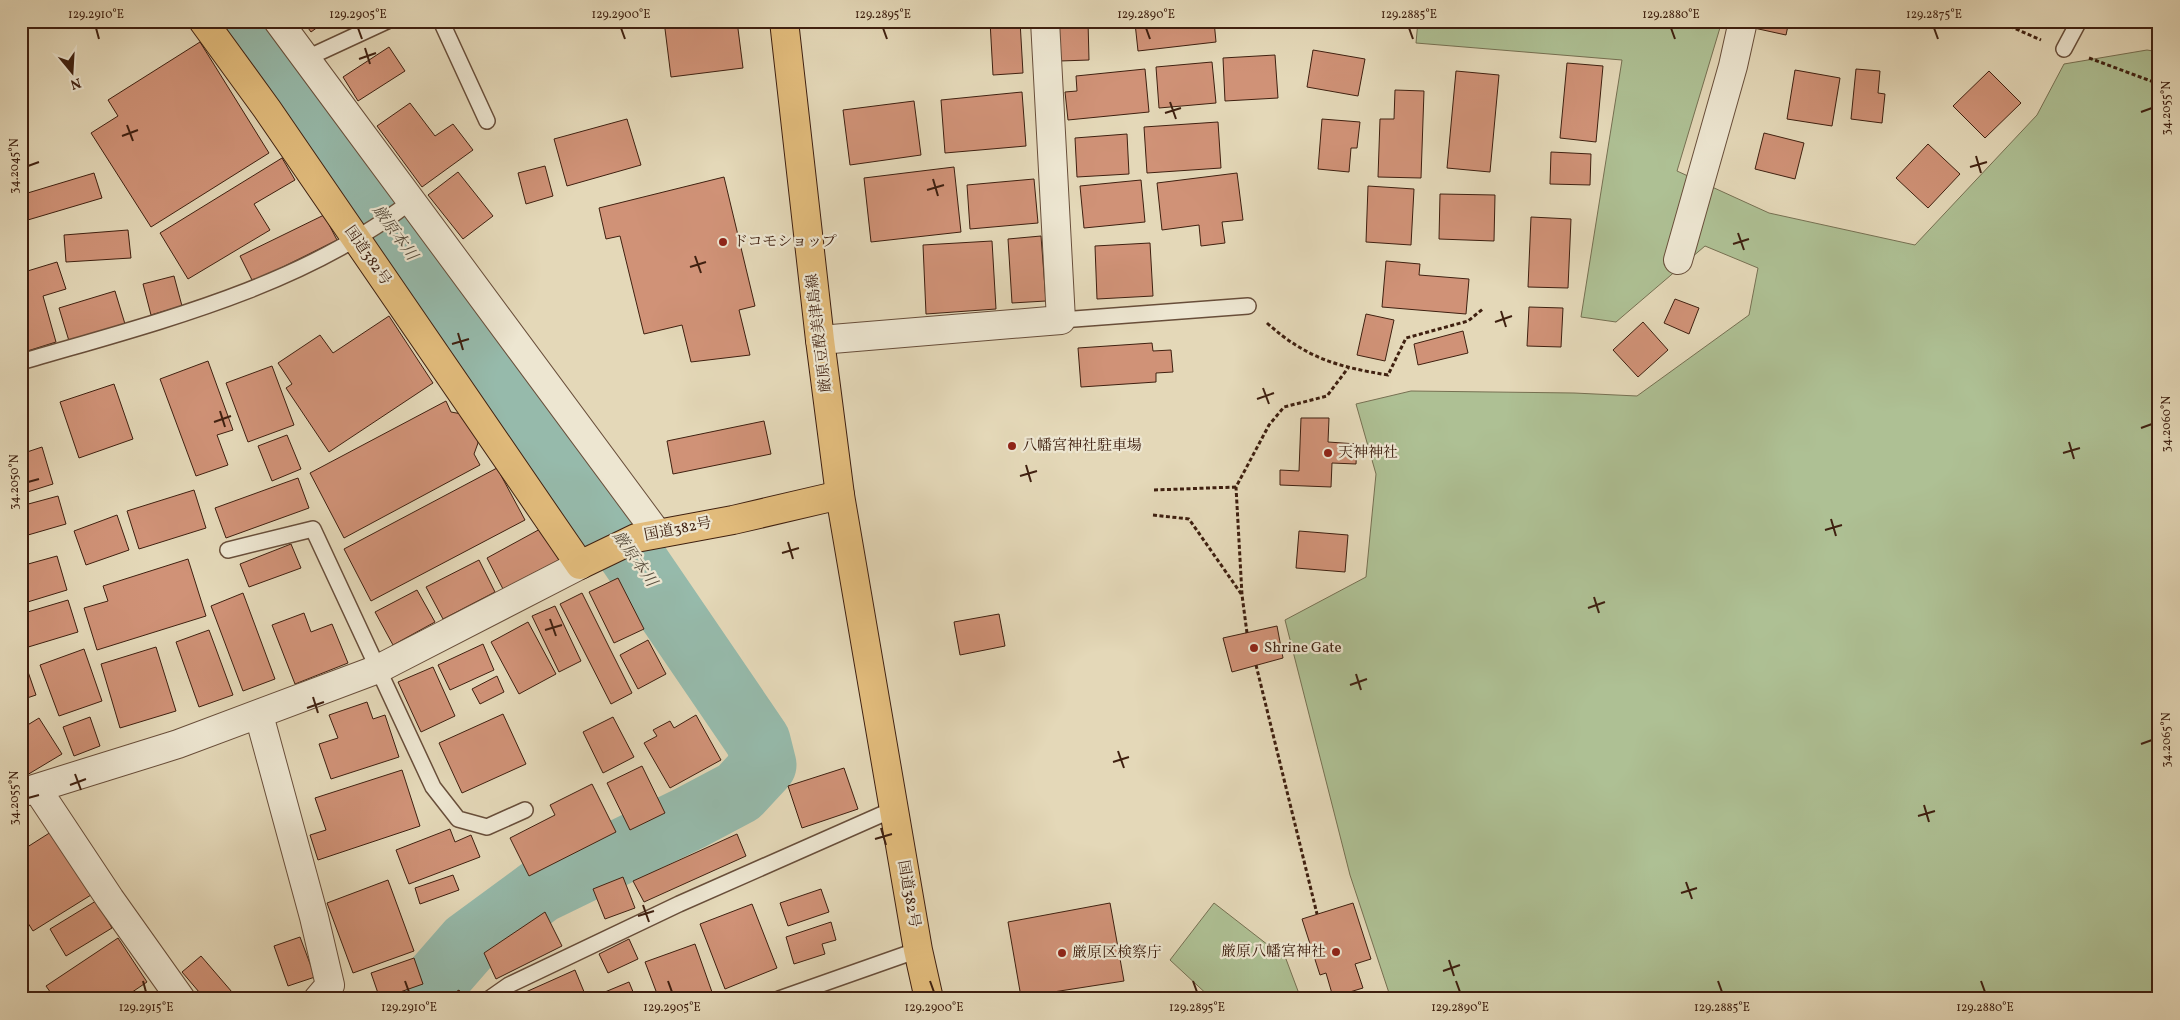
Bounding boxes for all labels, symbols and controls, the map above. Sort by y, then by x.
text: 129.2910°E [68,7,124,23]
text: 129.2905°E [329,7,387,23]
text: 129.2900°E [592,7,650,23]
text: 129.2895°E [855,7,911,23]
text: 129.2890°E [1117,7,1175,23]
text: 129.2885°E [1381,7,1437,23]
text: 129.2880°E [1642,7,1700,23]
text: 129.2875°E [1906,7,1962,23]
north arrow [48,48,98,98]
text: N [68,72,83,94]
text: 34.2055°N [2159,81,2175,135]
text: 34.2045°N [7,138,23,194]
water label: 厳原本川 [366,201,423,267]
street label: 国道382号 [339,222,395,290]
place label: ドコモショップ [733,232,837,253]
marker: ドコモショップ [717,236,729,248]
street label: 厳原豆酘美津島線 [802,272,838,394]
text: 34.2060°N [2159,396,2175,452]
place label: 八幡宮神社駐車場 [1022,436,1142,457]
marker: 八幡宮神社駐車場 [1006,440,1018,452]
place label: 天神神社 [1338,443,1398,464]
marker: 天神神社 [1322,447,1334,459]
text: 34.2050°N [7,454,23,510]
street label: 国道382号 [642,513,714,547]
water label: 厳原本川 [607,526,663,593]
place label: Shrine Gate [1264,638,1342,659]
marker: Shrine Gate [1248,642,1260,654]
text: 34.2065°N [2159,712,2175,768]
text: 34.2055°N [7,771,23,825]
street label: 国道382号 [892,859,924,929]
place label: 厳原八幡宮神社 [1221,942,1326,963]
place label: 厳原区検察庁 [1072,943,1162,964]
marker: 厳原八幡宮神社 [1330,946,1342,958]
marker: 厳原区検察庁 [1056,947,1068,959]
text: 129.2915°E [119,1000,173,1016]
text: 129.2910°E [381,1000,437,1016]
text: 129.2905°E [643,1000,701,1016]
text: 129.2900°E [905,1000,963,1016]
text: 129.2895°E [1169,1000,1225,1016]
text: 129.2890°E [1431,1000,1489,1016]
text: 129.2885°E [1694,1000,1750,1016]
text: 129.2880°E [1956,1000,2014,1016]

